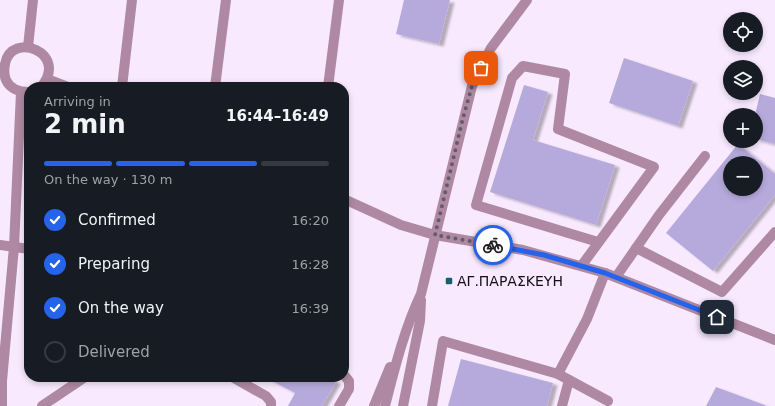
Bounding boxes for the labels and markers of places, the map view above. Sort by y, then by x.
pin [464,51,498,85]
place label: ΑΓ.ΠΑΡΑΣΚΕΥΗ [457,273,563,289]
marker: ΑΓ.ΠΑΡΑΣΚΕΥΗ [444,276,454,286]
pin [700,300,734,334]

